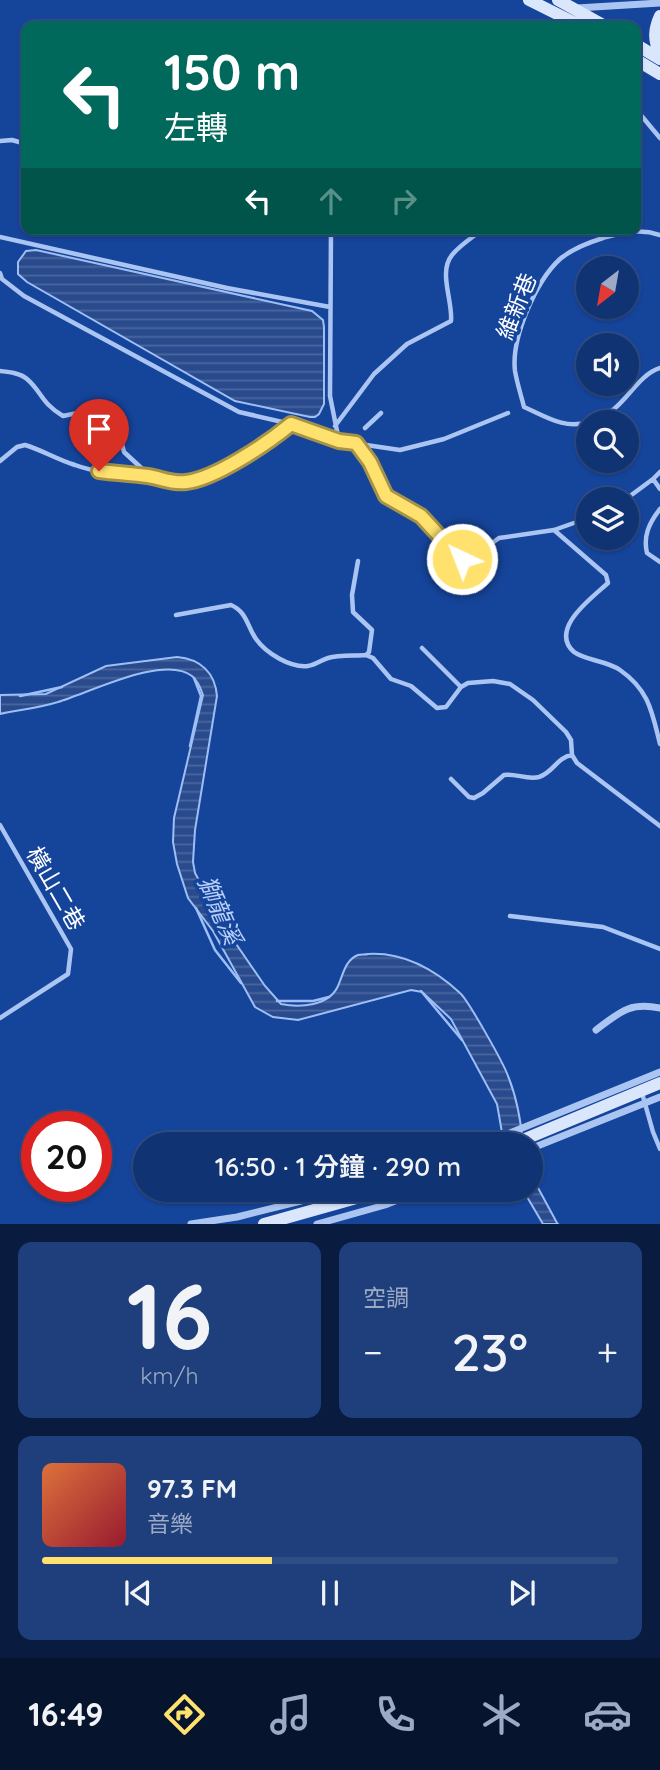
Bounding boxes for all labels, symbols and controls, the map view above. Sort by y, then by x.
text: 150 m [164,41,300,102]
icon: left [49,49,140,140]
text: 左轉 [164,107,228,147]
icon: left [239,182,277,220]
icon: ahead [312,182,350,220]
icon: right [385,182,423,220]
north arrow [576,256,639,318]
map controls [576,256,639,550]
street label: 維新巷 [490,269,542,343]
button: sound [576,333,639,396]
pin [69,399,129,471]
icon: arrive [80,410,118,448]
button: search [576,410,639,473]
button: layers [576,487,639,550]
position arrow [425,522,499,596]
street label: 橫山二巷 [20,841,92,935]
water label: 獅龍溪 [192,871,250,952]
speed limit sign: 20 [21,1111,112,1202]
text: 16:50 · 1 分鐘 · 290 m [215,1150,461,1183]
text: 16 [127,1258,212,1372]
text: 空調 [363,1283,409,1312]
text: 23° [451,1319,528,1384]
text: − [363,1328,383,1376]
text: + [597,1328,618,1376]
text: km/h [140,1361,199,1390]
text: 97.3 FM [147,1472,237,1505]
text: 音樂 [147,1509,193,1538]
icon: previous [119,1574,157,1612]
icon: pause [311,1574,349,1612]
icon: next [503,1574,541,1612]
icon: directions [160,1690,209,1739]
icon: music [266,1690,315,1739]
icon: phone [371,1690,420,1739]
icon: climate [477,1690,526,1739]
icon: car [583,1690,632,1739]
text: 16:49 [28,1694,104,1734]

